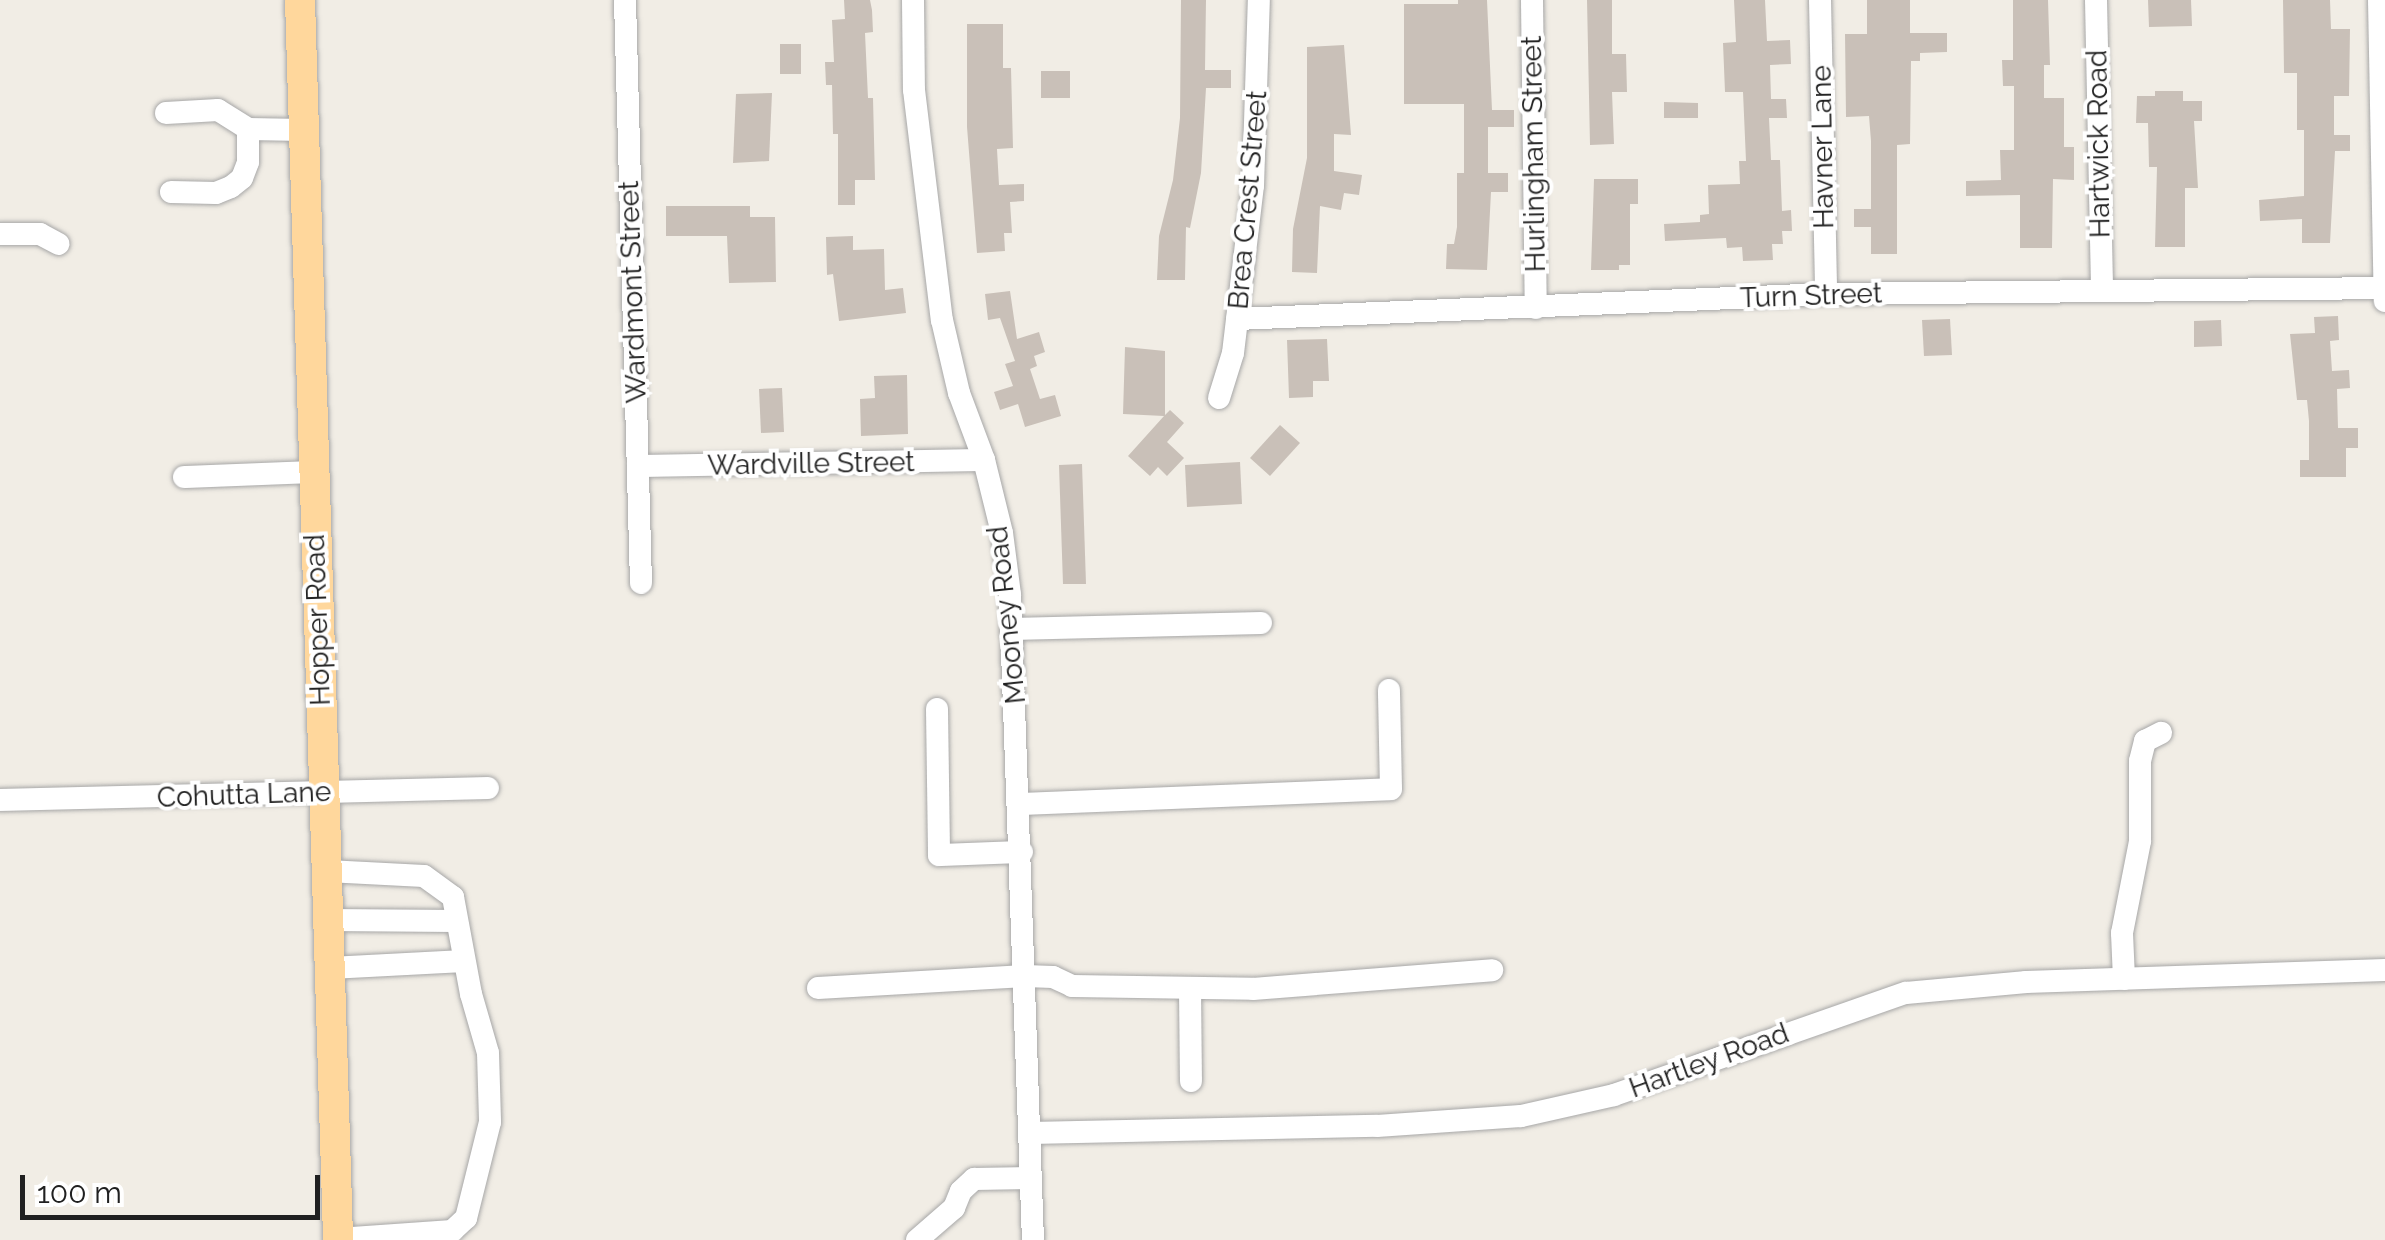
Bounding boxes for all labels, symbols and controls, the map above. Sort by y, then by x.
street label: Hurlingham Street [1515,35,1553,273]
street label: Hartwick Road [2081,50,2117,238]
street label: Havner Lane [1805,65,1841,229]
street label: Brea Crest Street [1222,89,1274,311]
street label: Wardmont Street [612,180,654,404]
street label: Turn Street [1739,277,1883,315]
street label: Wardville Street [707,445,915,483]
street label: Mooney Road [981,524,1033,706]
street label: Hopper Road [298,533,338,707]
street label: Cohutta Lane [156,775,332,815]
street label: Hartley Road [1624,1016,1794,1106]
scale bar [25,1155,325,1217]
text: 100 m [37,1175,122,1210]

